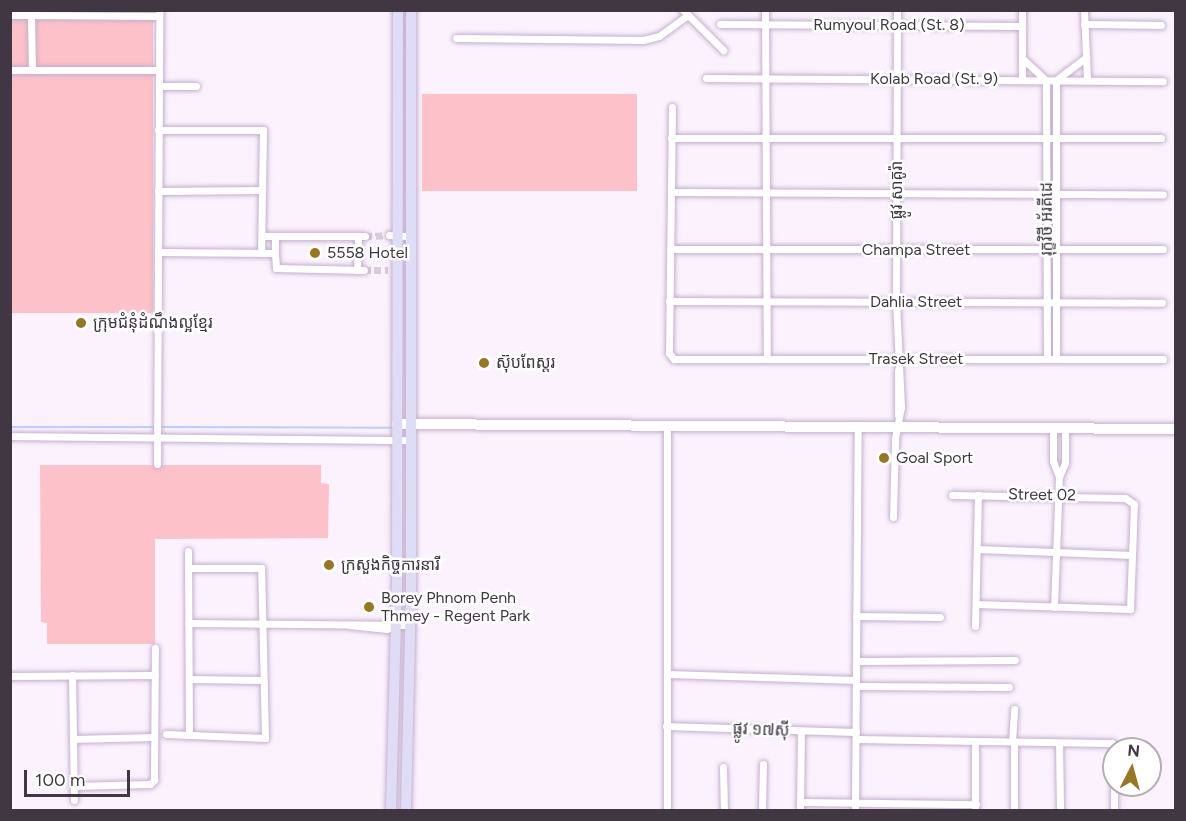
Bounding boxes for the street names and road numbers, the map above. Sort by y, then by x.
street label: Rumyoul Road (St. 8) [813,15,965,35]
street label: Kolab Road (St. 9) [870,69,998,89]
street label: ផ្លូវ សាគូរ៉ា [887,161,907,219]
street label: រុក្ខវិថី អ័រគីដេ [1037,182,1057,256]
street label: Champa Street [862,240,970,260]
street label: Dahlia Street [870,292,962,312]
street label: Trasek Street [869,349,963,369]
street label: Street 02 [1008,485,1076,505]
street label: ផ្លូវ ១៧ស៊ី [732,719,790,741]

